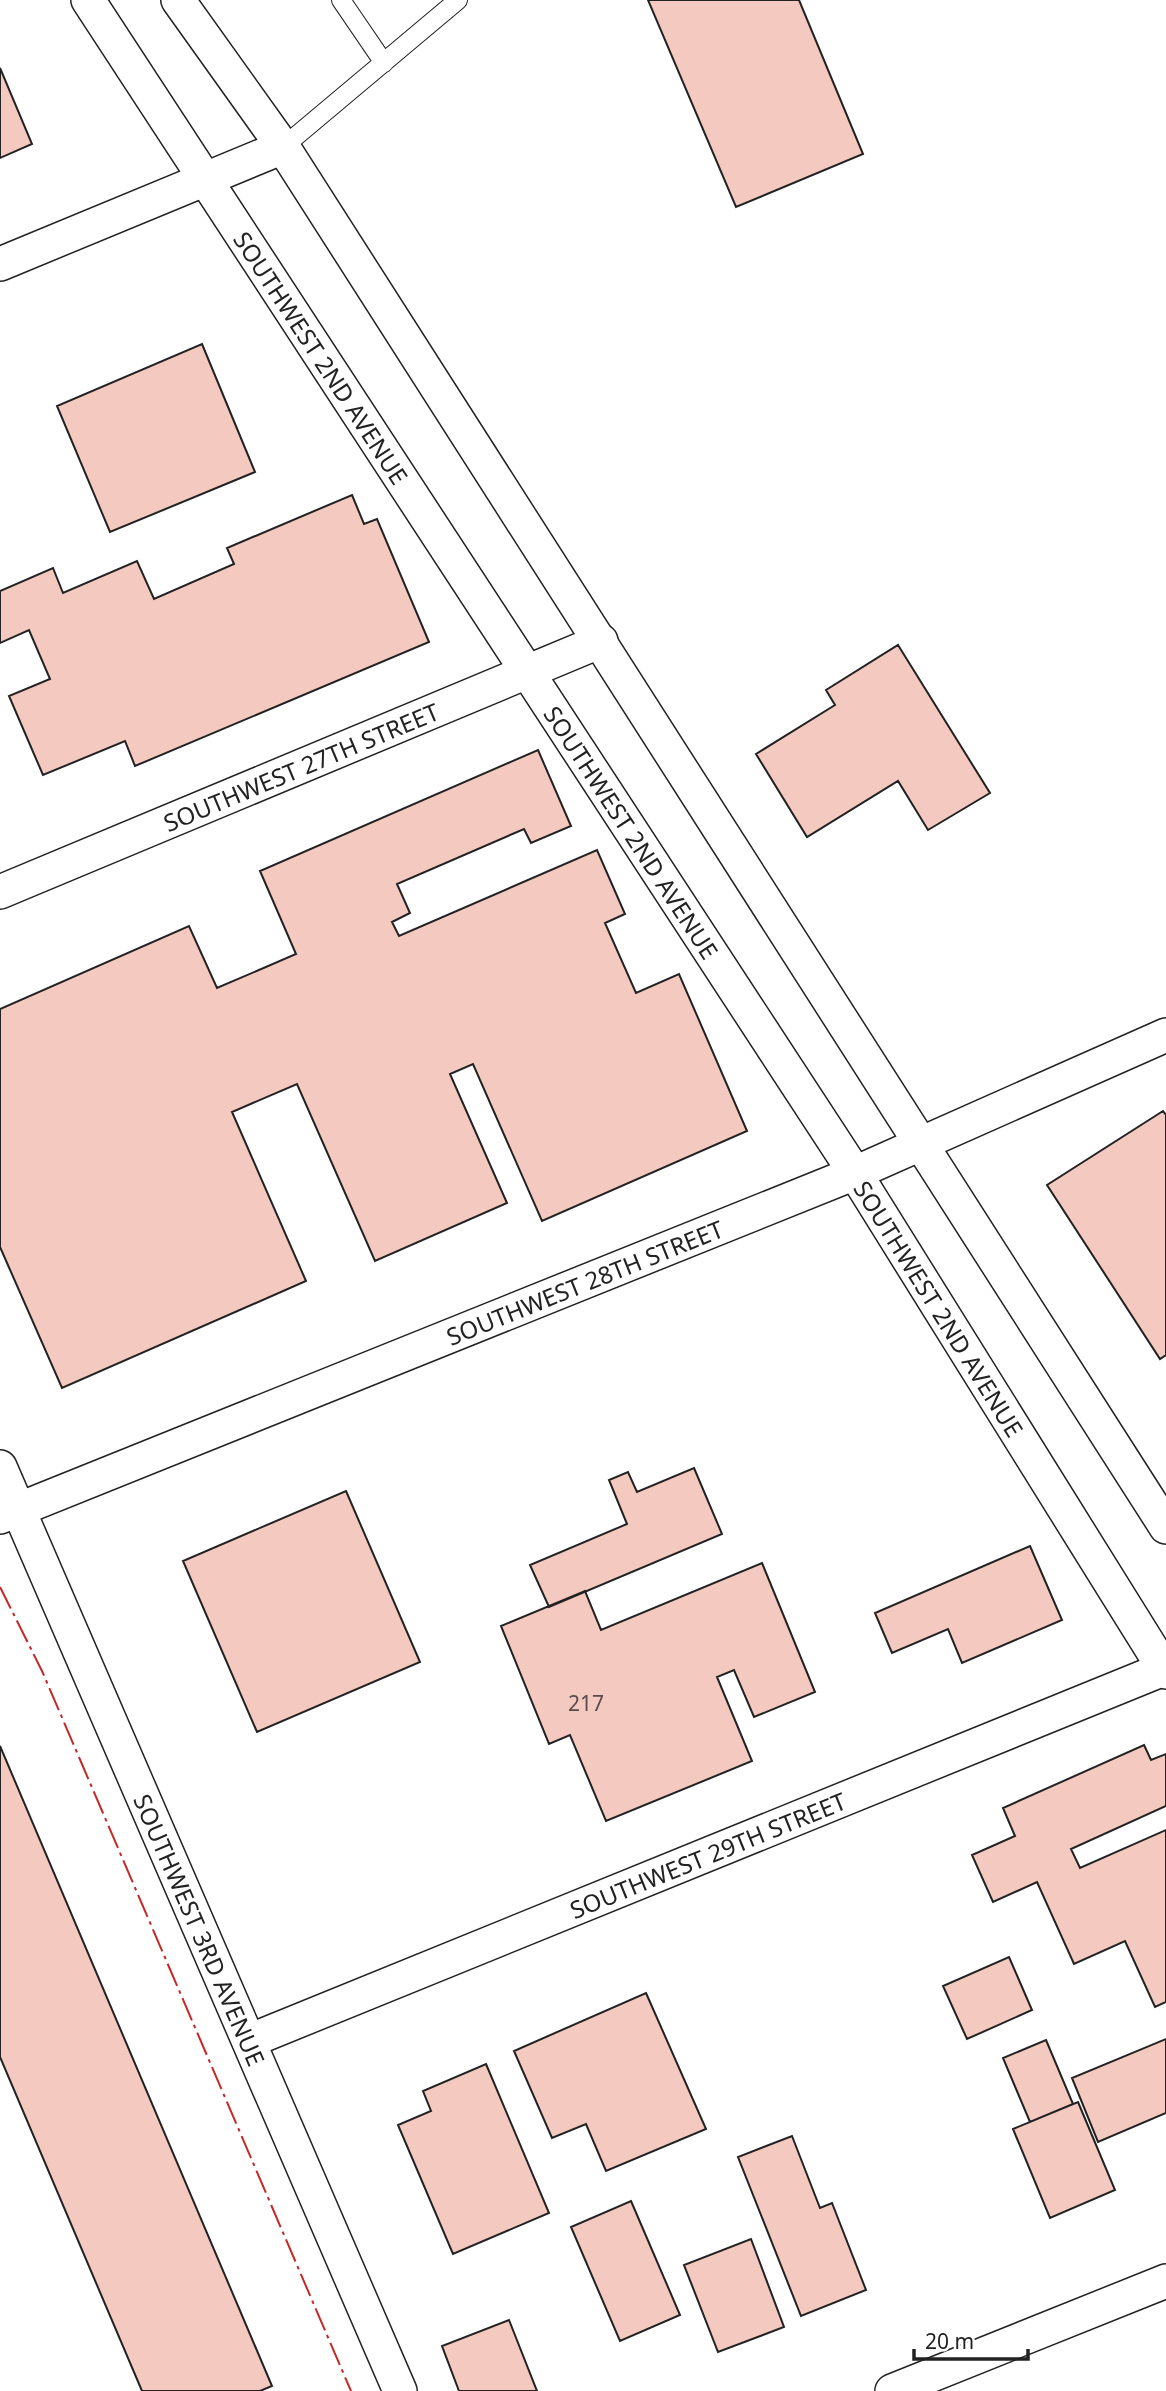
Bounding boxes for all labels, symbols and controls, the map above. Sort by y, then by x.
street label: SOUTHWEST 2ND AVENUE [227,224,417,490]
street label: SOUTHWEST 27TH STREET [158,694,444,839]
street label: SOUTHWEST 2ND AVENUE [537,699,727,965]
street label: SOUTHWEST 2ND AVENUE [847,1174,1032,1443]
street label: SOUTHWEST 28TH STREET [441,1211,728,1352]
house number: 217 [568,1689,604,1717]
street label: SOUTHWEST 29TH STREET [564,1783,851,1925]
street label: SOUTHWEST 3RD AVENUE [127,1789,274,2070]
scale bar [914,2318,1028,2362]
text: 20 m [925,2327,974,2355]

